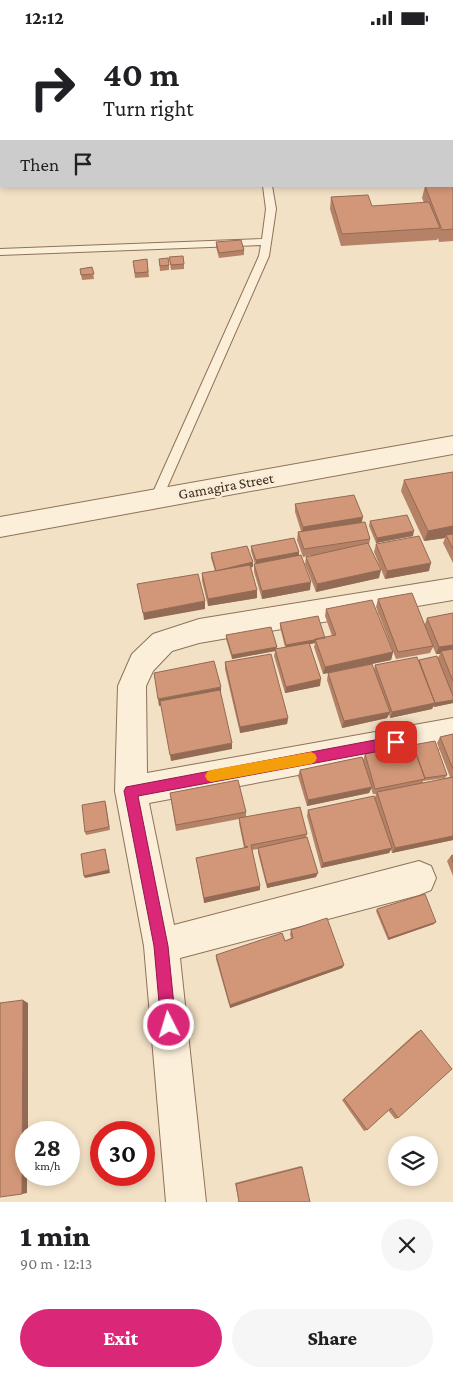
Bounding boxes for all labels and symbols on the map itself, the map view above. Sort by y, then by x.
street label: Gamagira Street [177,470,276,503]
pin [375,721,417,763]
position arrow [142,998,194,1050]
speed limit sign: 30 [90,1121,155,1186]

